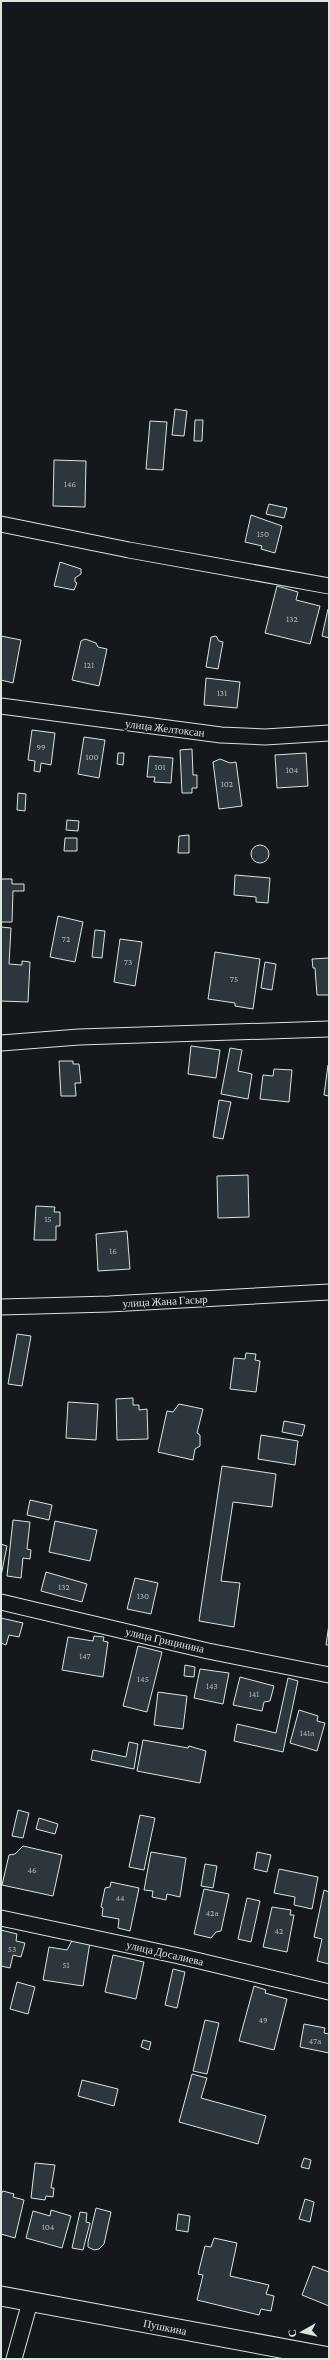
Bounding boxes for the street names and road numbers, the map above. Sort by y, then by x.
street label: улица Желтоксан [125,717,205,739]
street label: улица Жана Гасыр [122,1293,208,1309]
street label: улица Грицинина [124,1625,206,1655]
street label: улица Досалиева [125,1938,205,1968]
street label: Пушкина [142,2317,188,2337]

